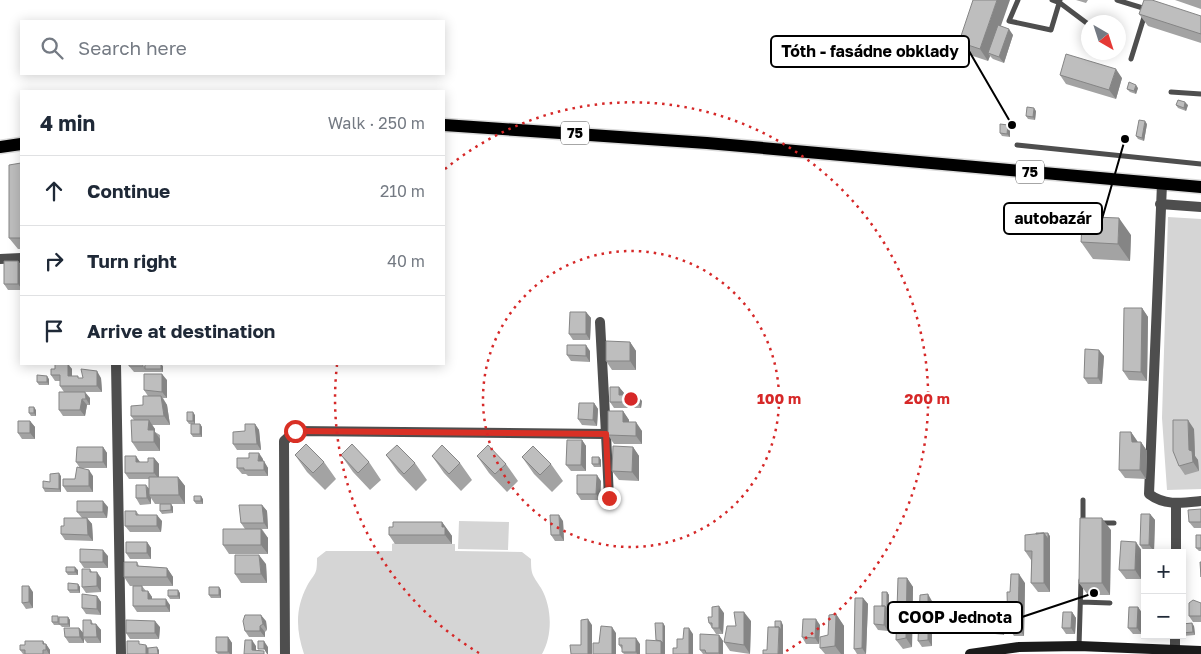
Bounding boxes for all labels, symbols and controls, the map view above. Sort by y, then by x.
north arrow [1081,15,1126,60]
search box [20,20,445,75]
icon: search [38,34,66,62]
text: Search here [78,36,187,59]
callout: Tóth - fasádne obklady [771,36,969,67]
text: Tóth - fasádne obklady [781,41,959,61]
text: 4 min [40,110,95,136]
text: Walk · 250 m [328,113,425,133]
road number: 75 [561,122,589,144]
road number: 75 [1016,160,1044,183]
icon: ahead [40,177,68,205]
text: Continue [87,179,170,202]
text: 210 m [380,181,425,201]
callout: autobazár [1004,203,1102,234]
text: autobazár [1014,208,1092,228]
icon: right [40,247,68,275]
text: Turn right [87,249,177,272]
text: 40 m [387,251,425,271]
icon: arrive [40,317,68,345]
text: Arrive at destination [87,319,275,342]
text: 100 m [757,389,801,407]
text: 200 m [904,389,950,407]
centre of rings [622,390,640,408]
route start [284,420,307,443]
route end [598,487,621,510]
map controls [1141,549,1186,639]
button: + [1141,549,1186,594]
button: − [1141,594,1186,639]
callout: COOP Jednota [888,602,1022,633]
text: COOP Jednota [898,607,1012,627]

